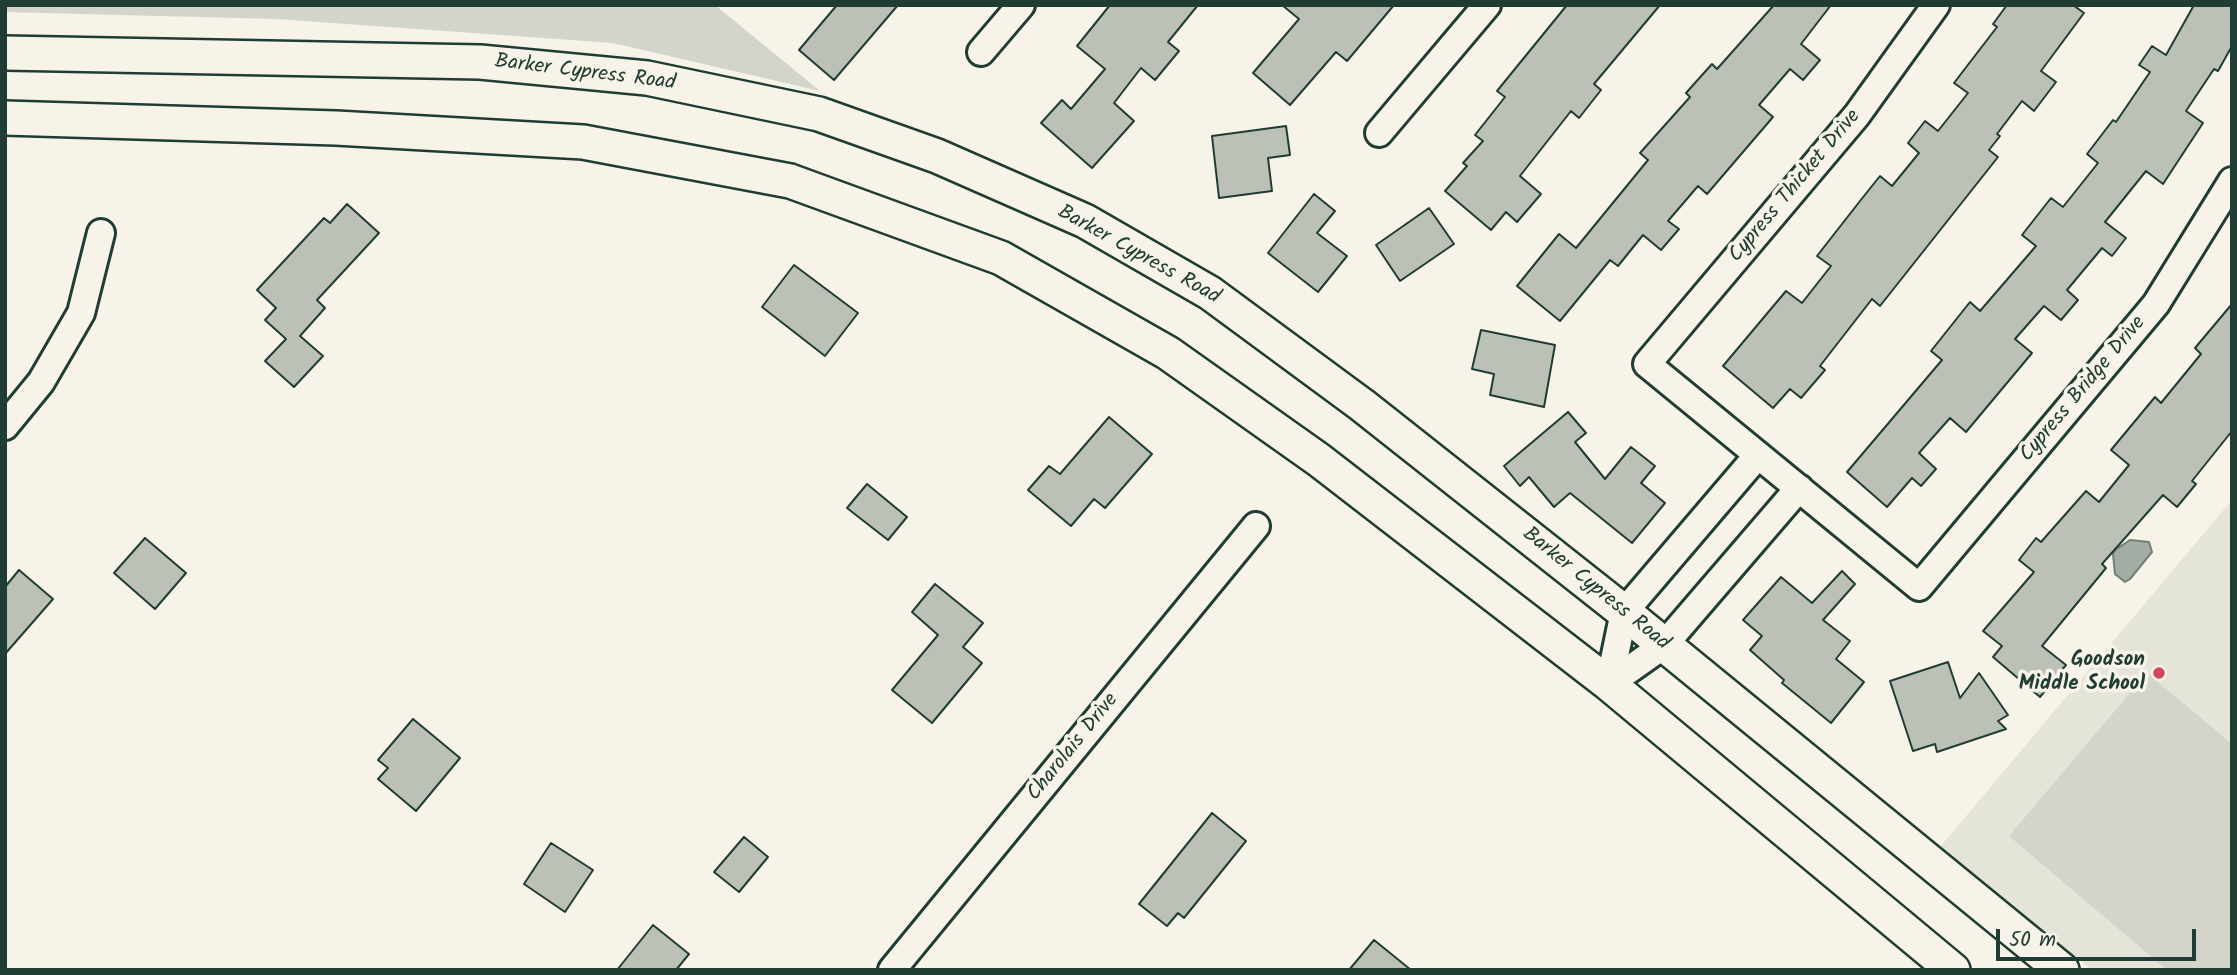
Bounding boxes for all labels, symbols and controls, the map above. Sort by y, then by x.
street label: Barker Cypress Road [493,50,677,98]
street label: Cypress Thicket Drive [1725,105,1867,269]
street label: Barker Cypress Road [1052,201,1224,311]
street label: Cypress Bridge Drive [2016,312,2152,468]
street label: Barker Cypress Road [1516,523,1674,657]
place label: Goodson Middle School [2019,648,2145,698]
marker: Goodson Middle School [2151,665,2167,681]
street label: Charolais Drive [1023,689,1125,807]
scale bar [1999,916,2198,960]
text: 50 m [2009,924,2056,957]

